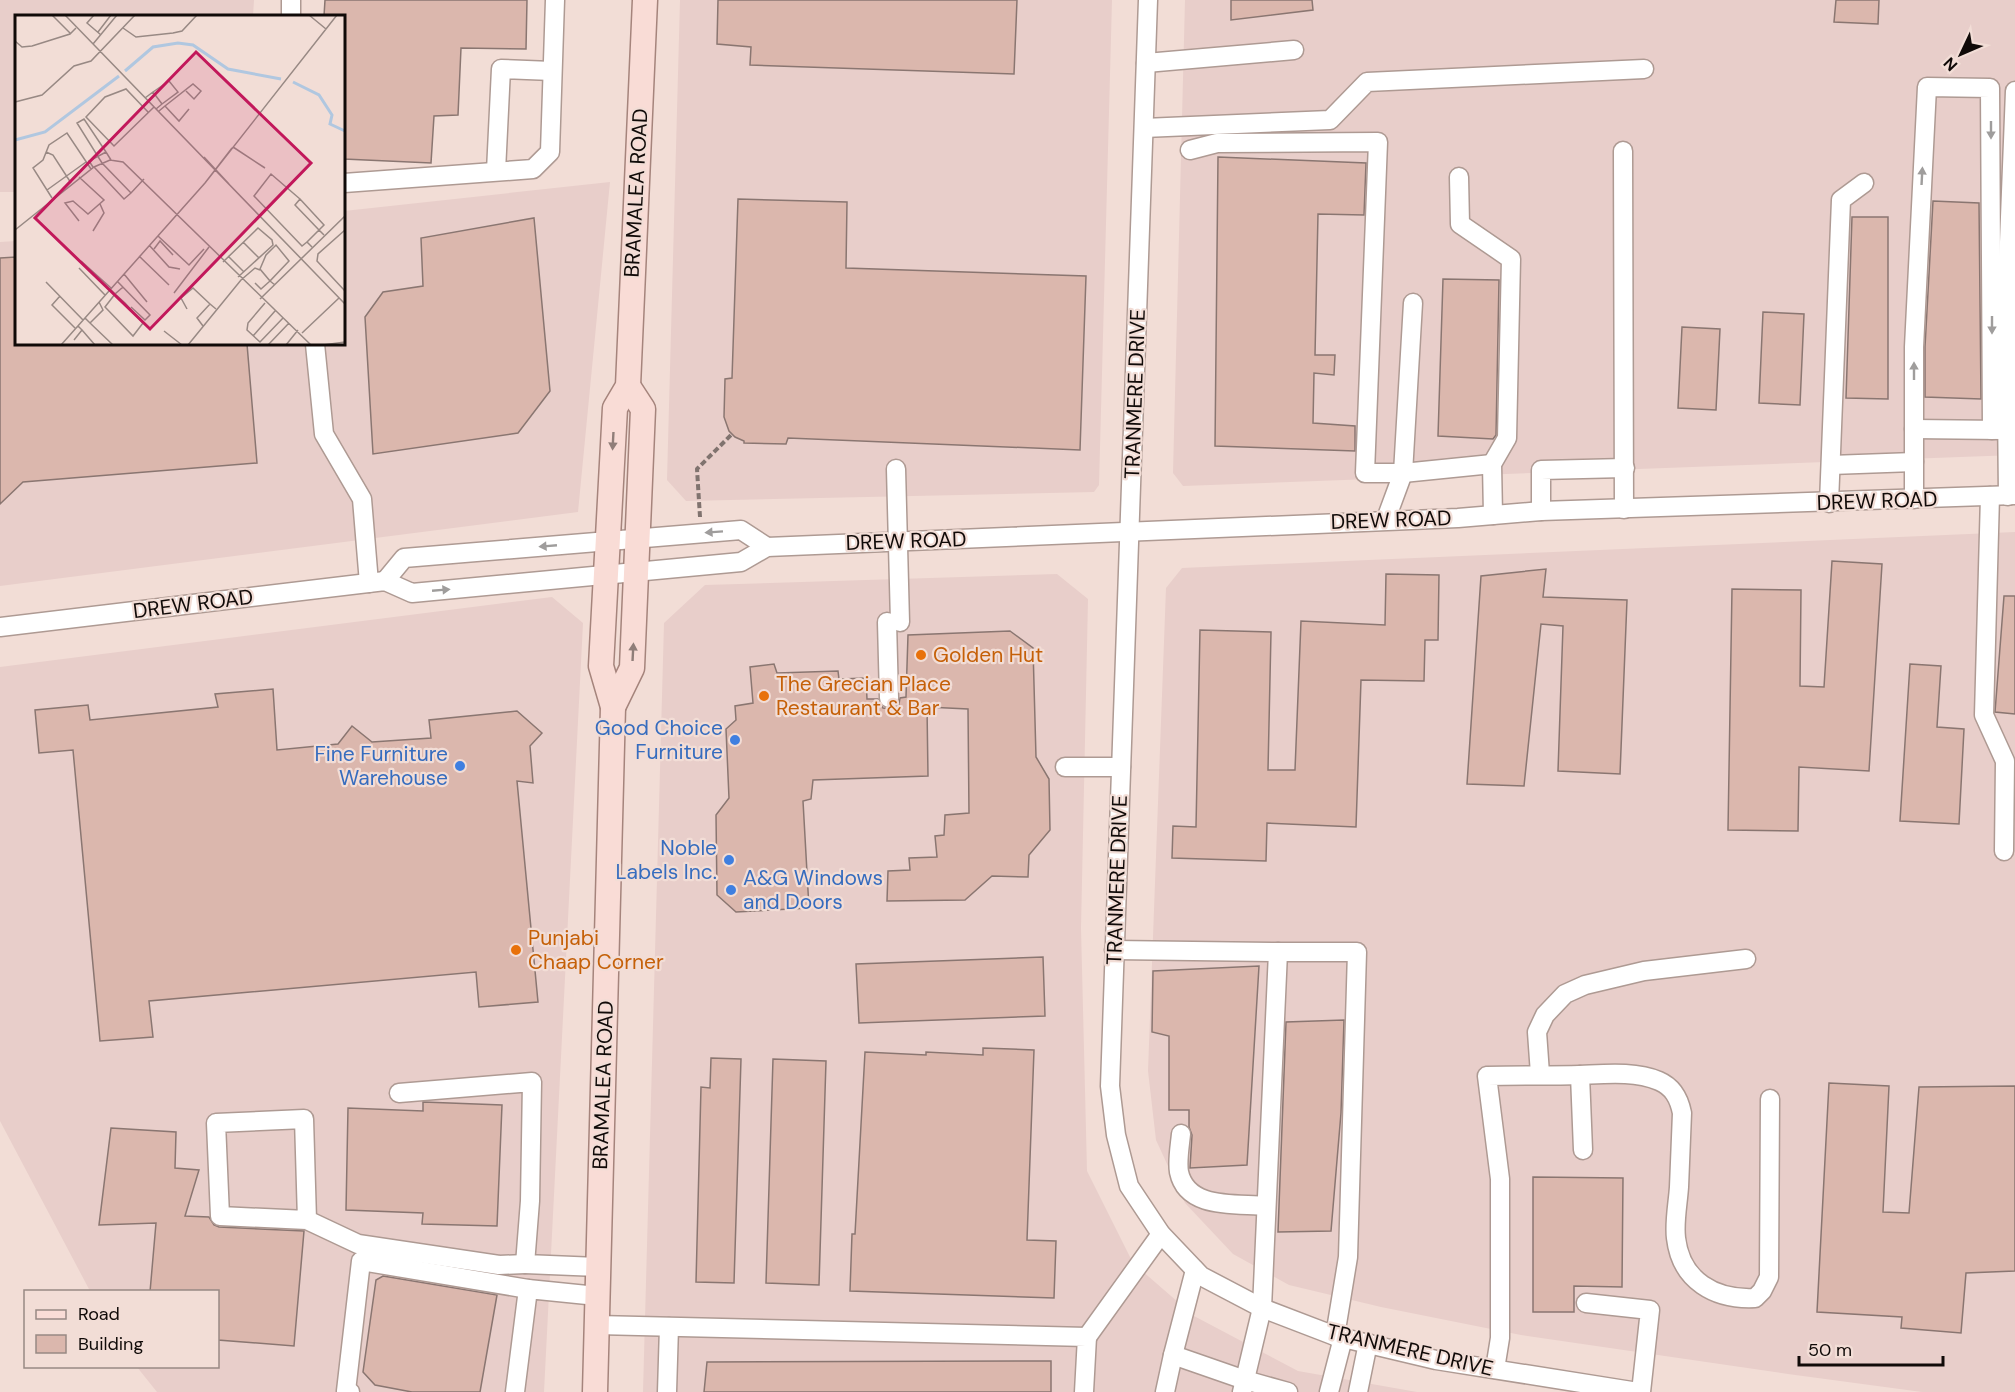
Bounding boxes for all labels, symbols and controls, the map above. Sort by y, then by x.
inset map [15,15,345,345]
north arrow [1931,24,1991,84]
text: N [1939,53,1962,76]
street label: BRAMALEA ROAD [618,108,654,278]
one-way arrow [1986,120,1996,139]
one-way arrow [1918,166,1927,185]
street label: TRANMERE DRIVE [1118,309,1152,479]
one-way arrow [1987,315,1997,334]
one-way arrow [1909,361,1919,380]
one-way arrow [608,431,617,450]
street label: DREW ROAD [1816,485,1938,517]
street label: DREW ROAD [1330,504,1452,536]
street label: DREW ROAD [845,525,967,557]
one-way arrow [704,527,723,537]
one-way arrow [539,541,558,551]
street label: DREW ROAD [131,583,255,625]
one-way arrow [432,585,451,595]
place label: Golden Hut [933,641,1043,669]
one-way arrow [628,643,637,662]
marker: Golden Hut [914,648,928,662]
place label: The Grecian Place Restaurant & Bar [776,670,951,722]
marker: The Grecian Place Restaurant & Bar [757,689,771,703]
place label: Good Choice Furniture [595,714,723,766]
marker: Good Choice Furniture [728,733,742,747]
place label: Fine Furniture Warehouse [314,740,448,792]
marker: Fine Furniture Warehouse [453,759,467,773]
street label: TRANMERE DRIVE [1100,795,1134,965]
place label: Noble Labels Inc. [615,834,717,886]
marker: Noble Labels Inc. [722,853,736,867]
place label: A&G Windows and Doors [743,864,883,916]
marker: A&G Windows and Doors [724,883,738,897]
place label: Punjabi Chaap Corner [528,924,664,976]
marker: Punjabi Chaap Corner [509,943,523,957]
street label: BRAMALEA ROAD [586,1000,620,1170]
legend [24,1290,219,1368]
text: Road [78,1302,120,1326]
street label: TRANMERE DRIVE [1324,1317,1496,1383]
scale bar [1799,1329,1943,1367]
text: Building [78,1332,143,1356]
text: 50 m [1808,1338,1852,1362]

